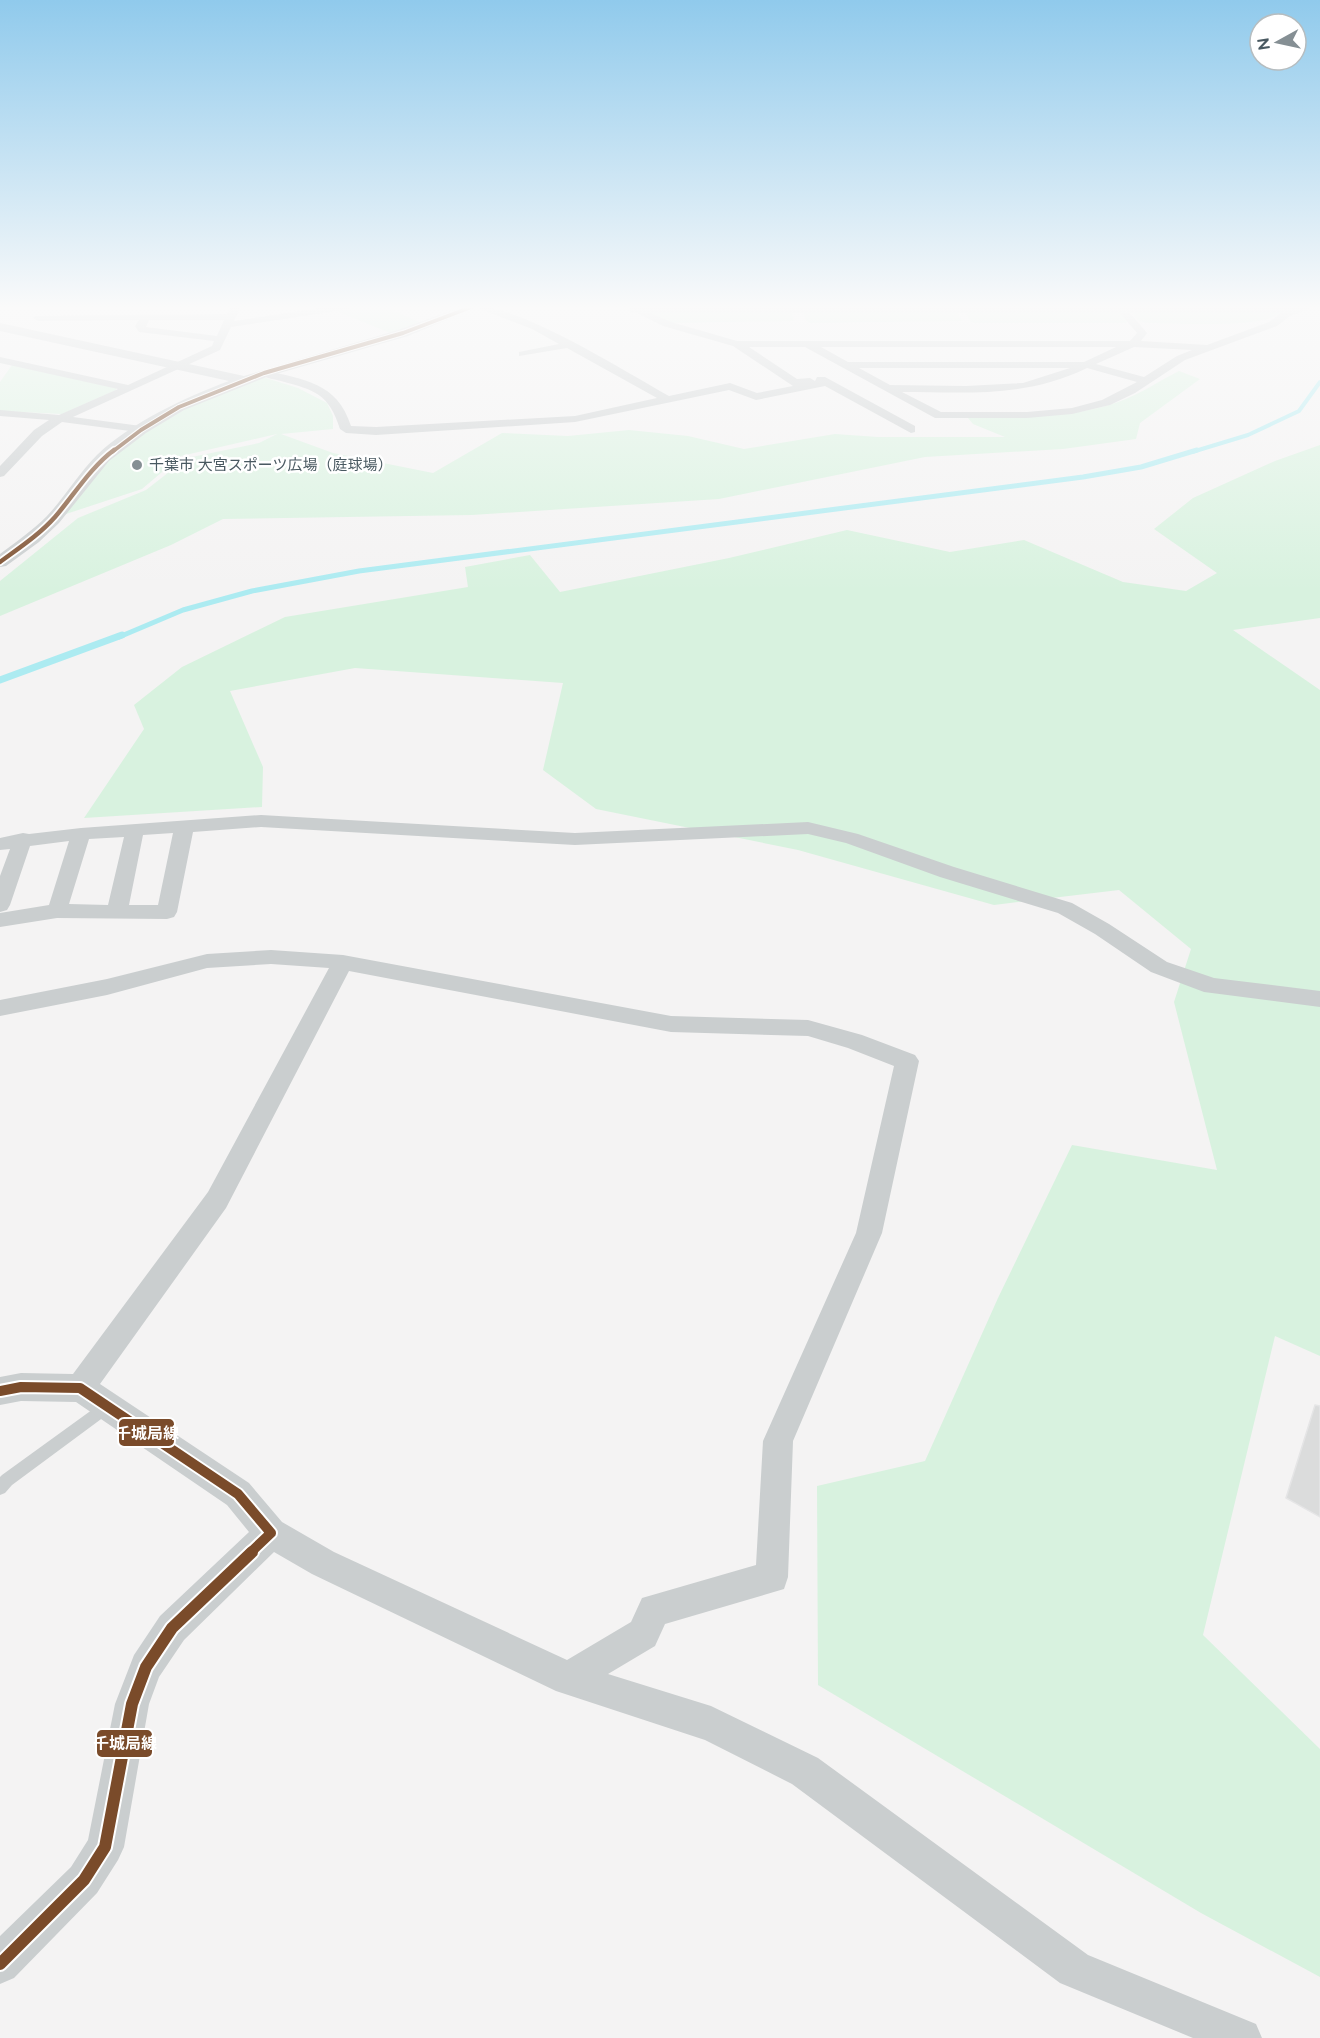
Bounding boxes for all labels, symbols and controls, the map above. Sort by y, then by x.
north arrow [1248,12,1308,72]
text: N [1253,37,1274,51]
place label: 千葉市 大宮スポーツ広場（庭球場） [149,456,393,474]
marker: 千葉市 大宮スポーツ広場（庭球場） [130,458,144,472]
line badge: 千城局線 [118,1418,175,1447]
text: 千城局線 [115,1424,179,1443]
line badge: 千城局線 [96,1729,153,1758]
text: 千城局線 [93,1734,157,1753]

